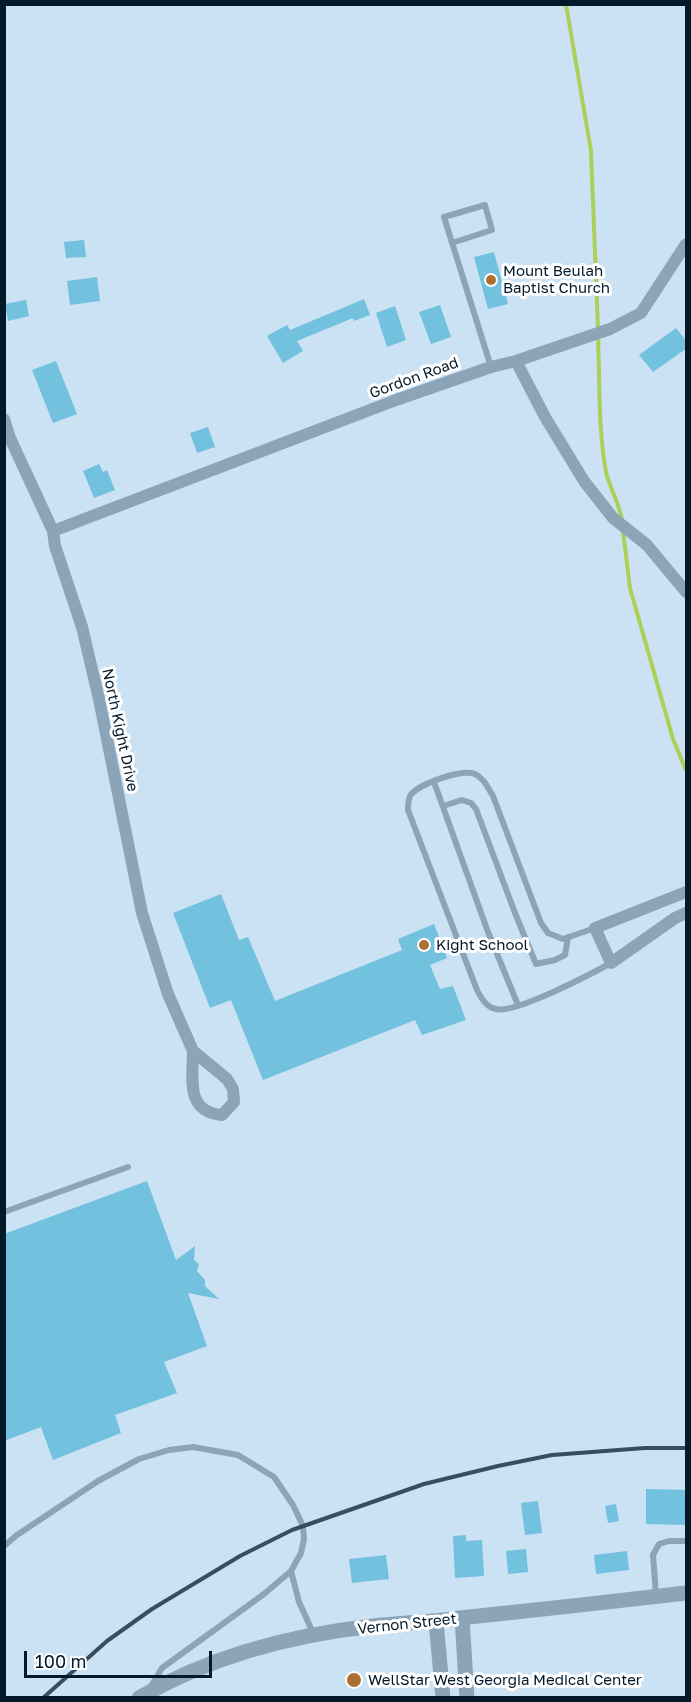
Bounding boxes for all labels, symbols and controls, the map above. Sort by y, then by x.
place label: Mount Beulah Baptist Church [503,262,610,297]
marker: Mount Beulah Baptist Church [484,273,498,287]
street label: Gordon Road [367,354,461,402]
street label: North Kight Drive [98,667,142,793]
place label: Kight School [436,936,528,954]
marker: Kight School [417,938,431,952]
street label: Vernon Street [357,1610,457,1638]
scale bar [27,1639,214,1677]
text: 100 m [35,1650,86,1672]
marker: WellStar West Georgia Medical Center [345,1671,363,1689]
place label: WellStar West Georgia Medical Center [368,1671,642,1689]

